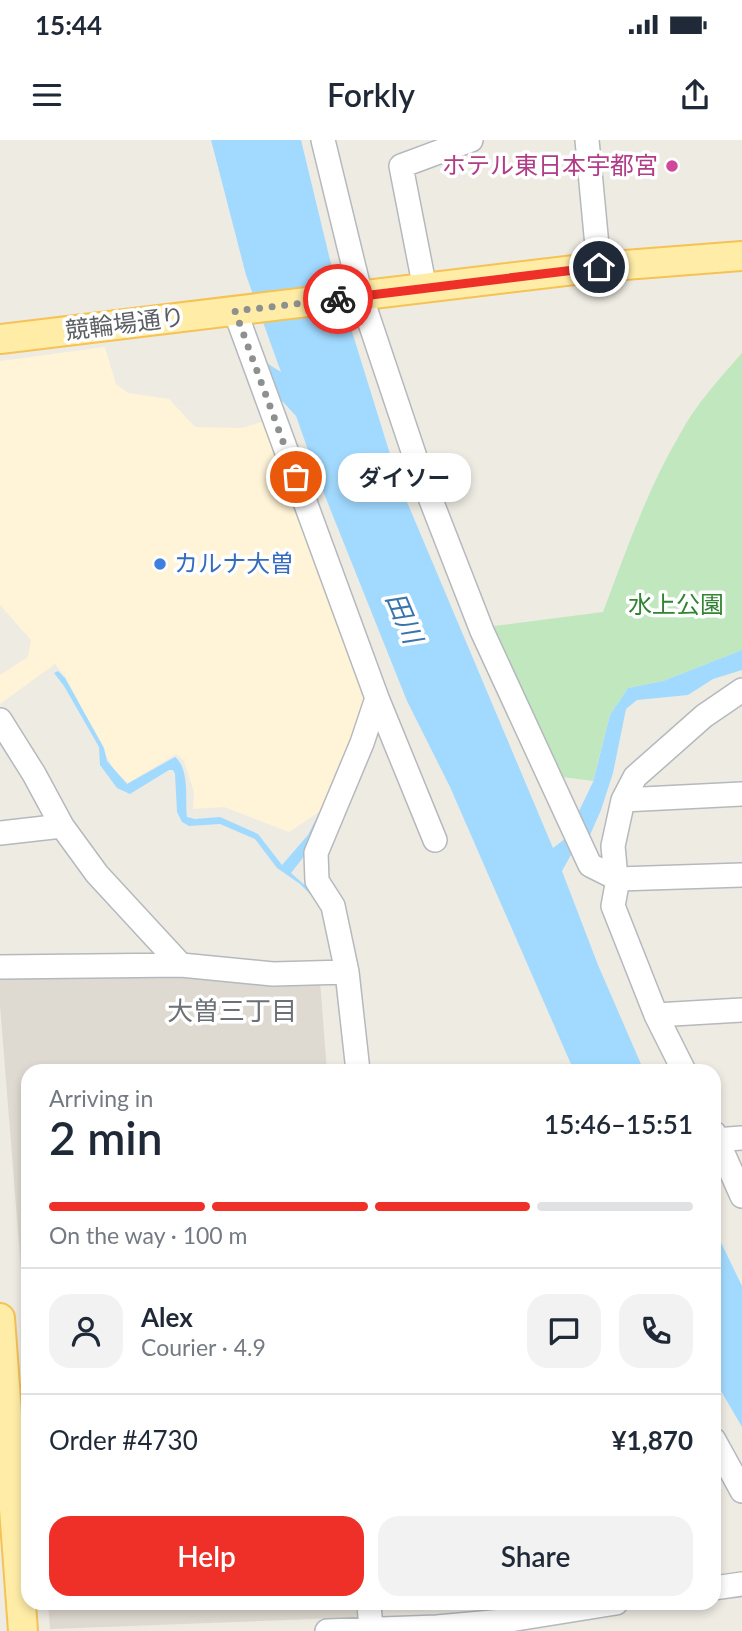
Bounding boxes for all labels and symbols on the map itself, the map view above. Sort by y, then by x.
place label: ホテル東日本宇都宮 [442,150,658,179]
marker: ホテル東日本宇都宮 [664,158,680,174]
pin [569,237,629,297]
courier [303,264,373,334]
street label: 競輪場通り [63,301,186,344]
pin [266,447,326,507]
callout: ダイソー [338,452,471,502]
place label: カルナ大曽 [174,548,294,577]
marker: カルナ大曽 [152,556,168,572]
water label: 田川 [380,587,431,651]
park label: 水上公園 [628,589,724,618]
district label: 大曽三丁目 [167,994,297,1026]

